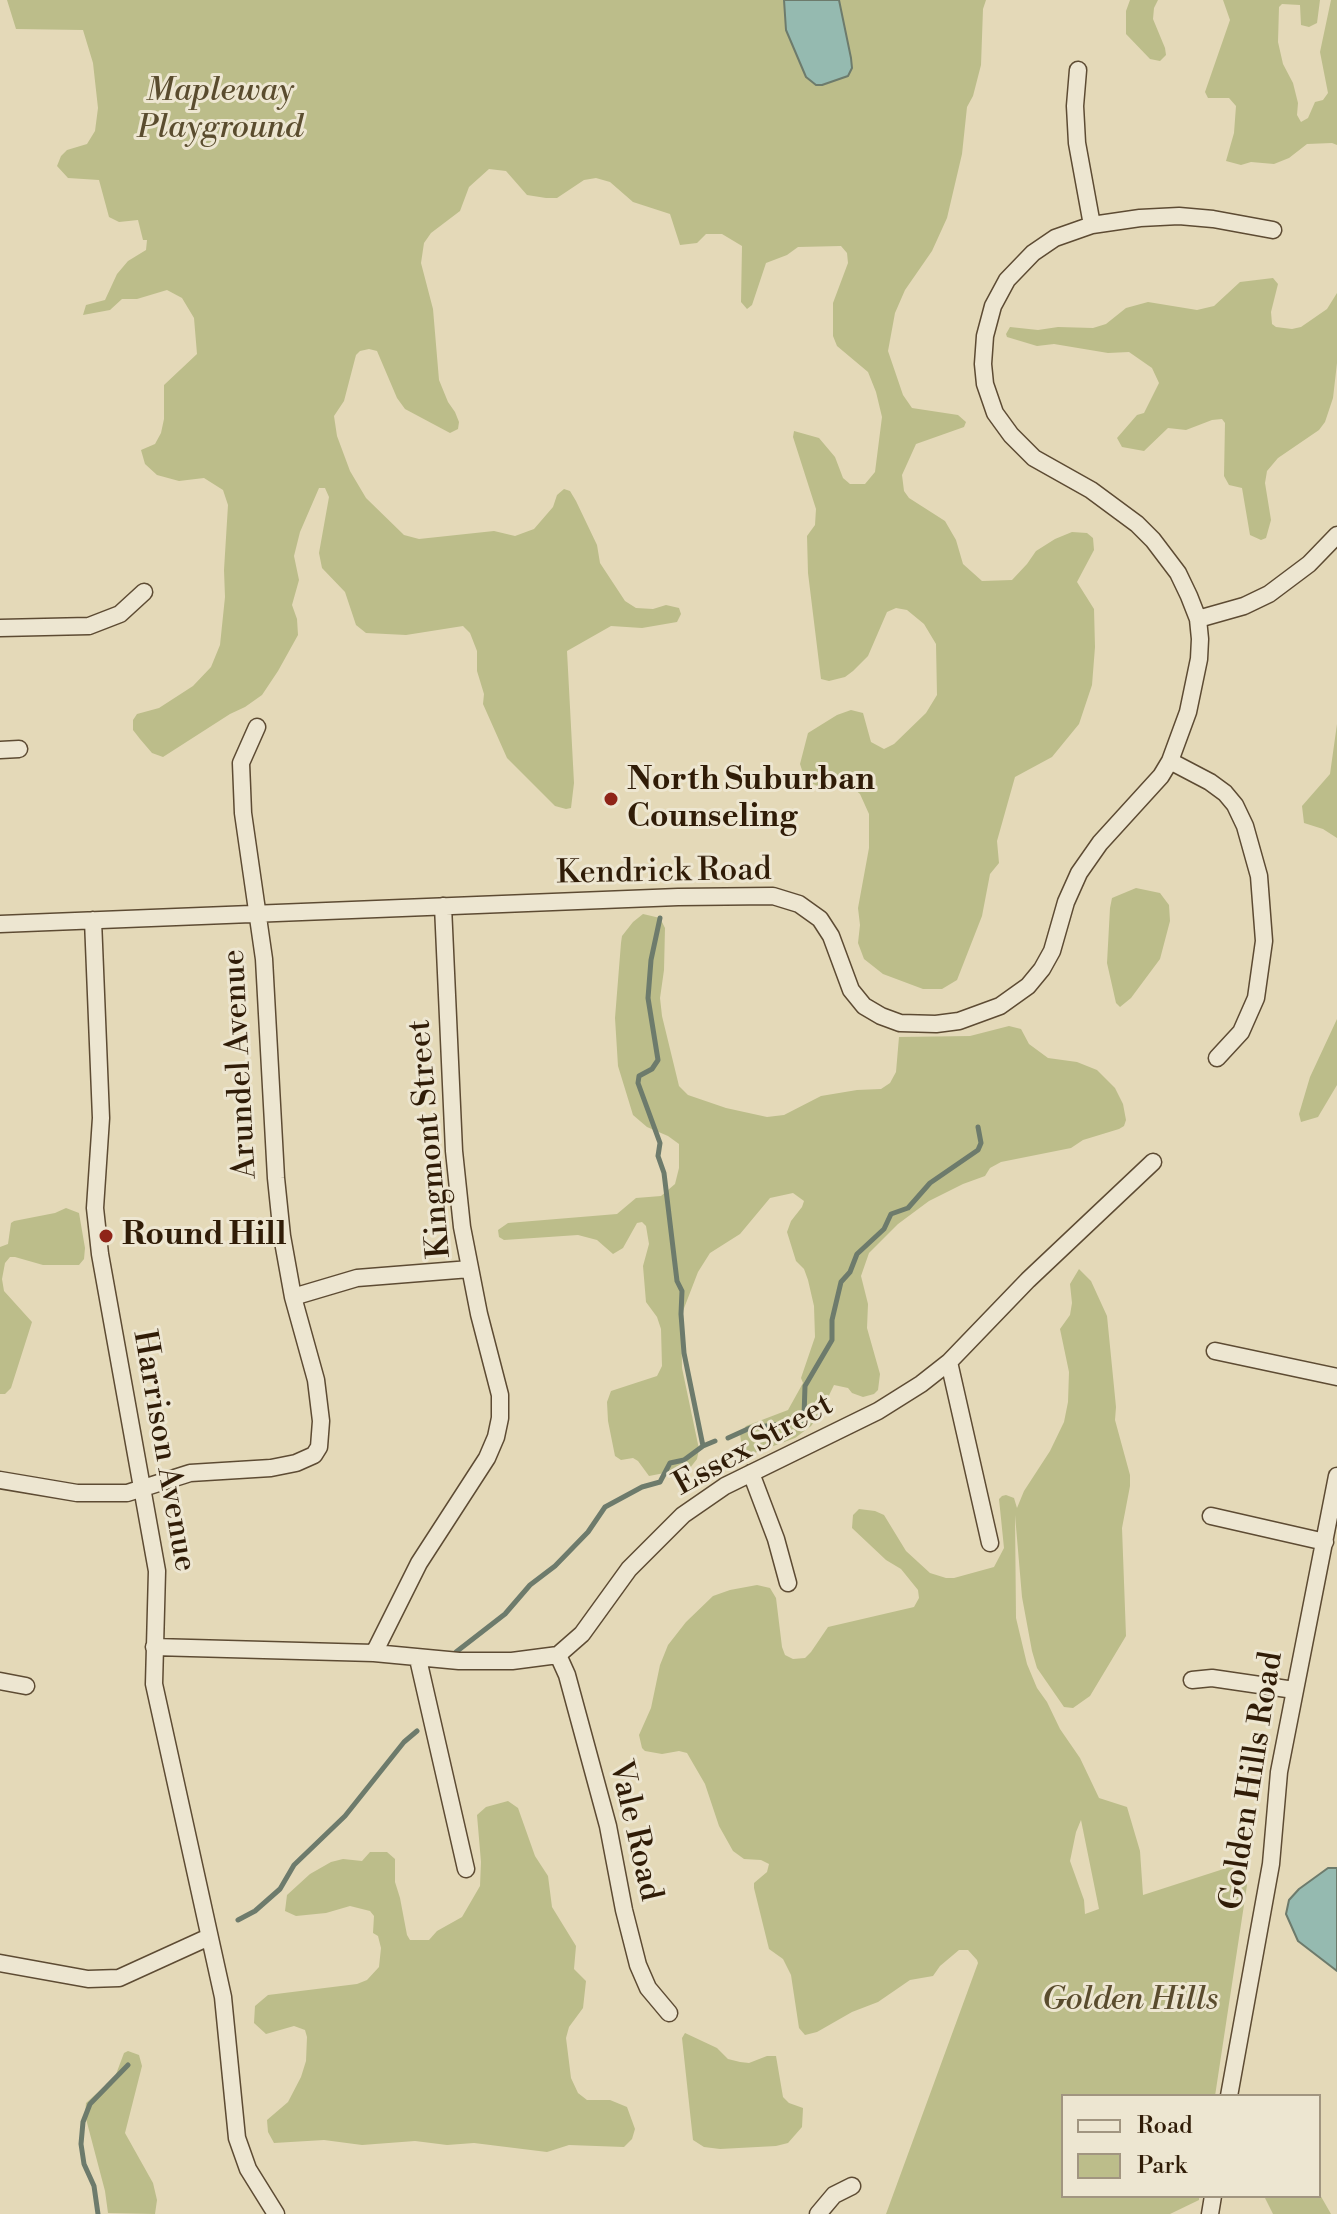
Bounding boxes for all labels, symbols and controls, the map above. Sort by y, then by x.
park label: Mapleway Playground [137,73,303,148]
place label: North Suburban Counseling [627,762,875,837]
marker: North Suburban Counseling [602,790,620,808]
street label: Kendrick Road [556,852,772,894]
street label: Arundel Avenue [216,948,266,1180]
street label: Kingmont Street [401,1018,461,1260]
place label: Round Hill [122,1217,286,1255]
marker: Round Hill [97,1227,115,1245]
street label: Harrison Avenue [123,1327,203,1575]
street label: Essex Street [668,1387,840,1505]
street label: Golden Hills Road [1214,1649,1292,1913]
street label: Vale Road [599,1757,669,1905]
park label: Golden Hills [1042,1982,1218,2020]
legend [1061,2094,1321,2198]
text: Road [1137,2111,1193,2141]
text: Park [1137,2151,1187,2181]

